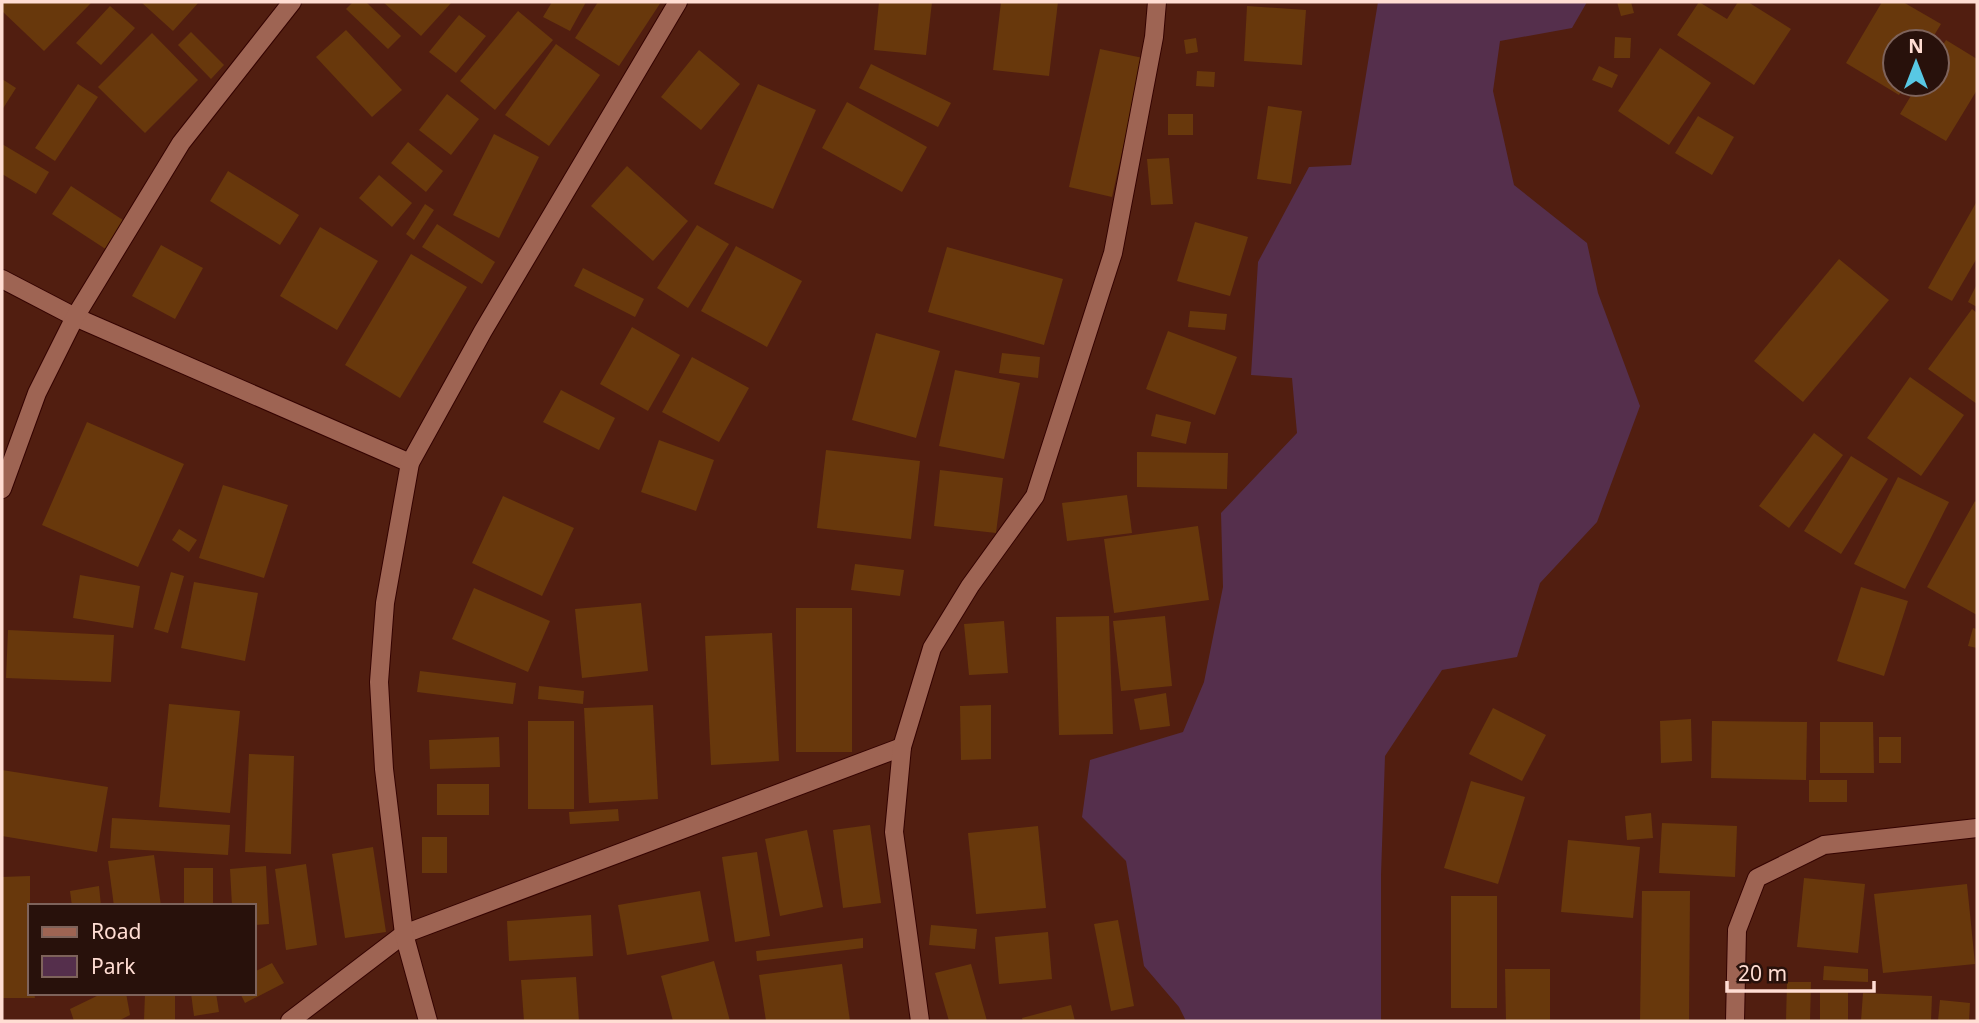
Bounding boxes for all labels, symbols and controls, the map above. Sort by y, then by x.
north arrow [1881,28,1951,98]
text: N [1908,33,1924,59]
legend [28,904,256,995]
text: Road [91,917,141,945]
scale bar [1727,950,1874,994]
text: Park [91,952,136,980]
text: 20 m [1738,959,1787,987]

